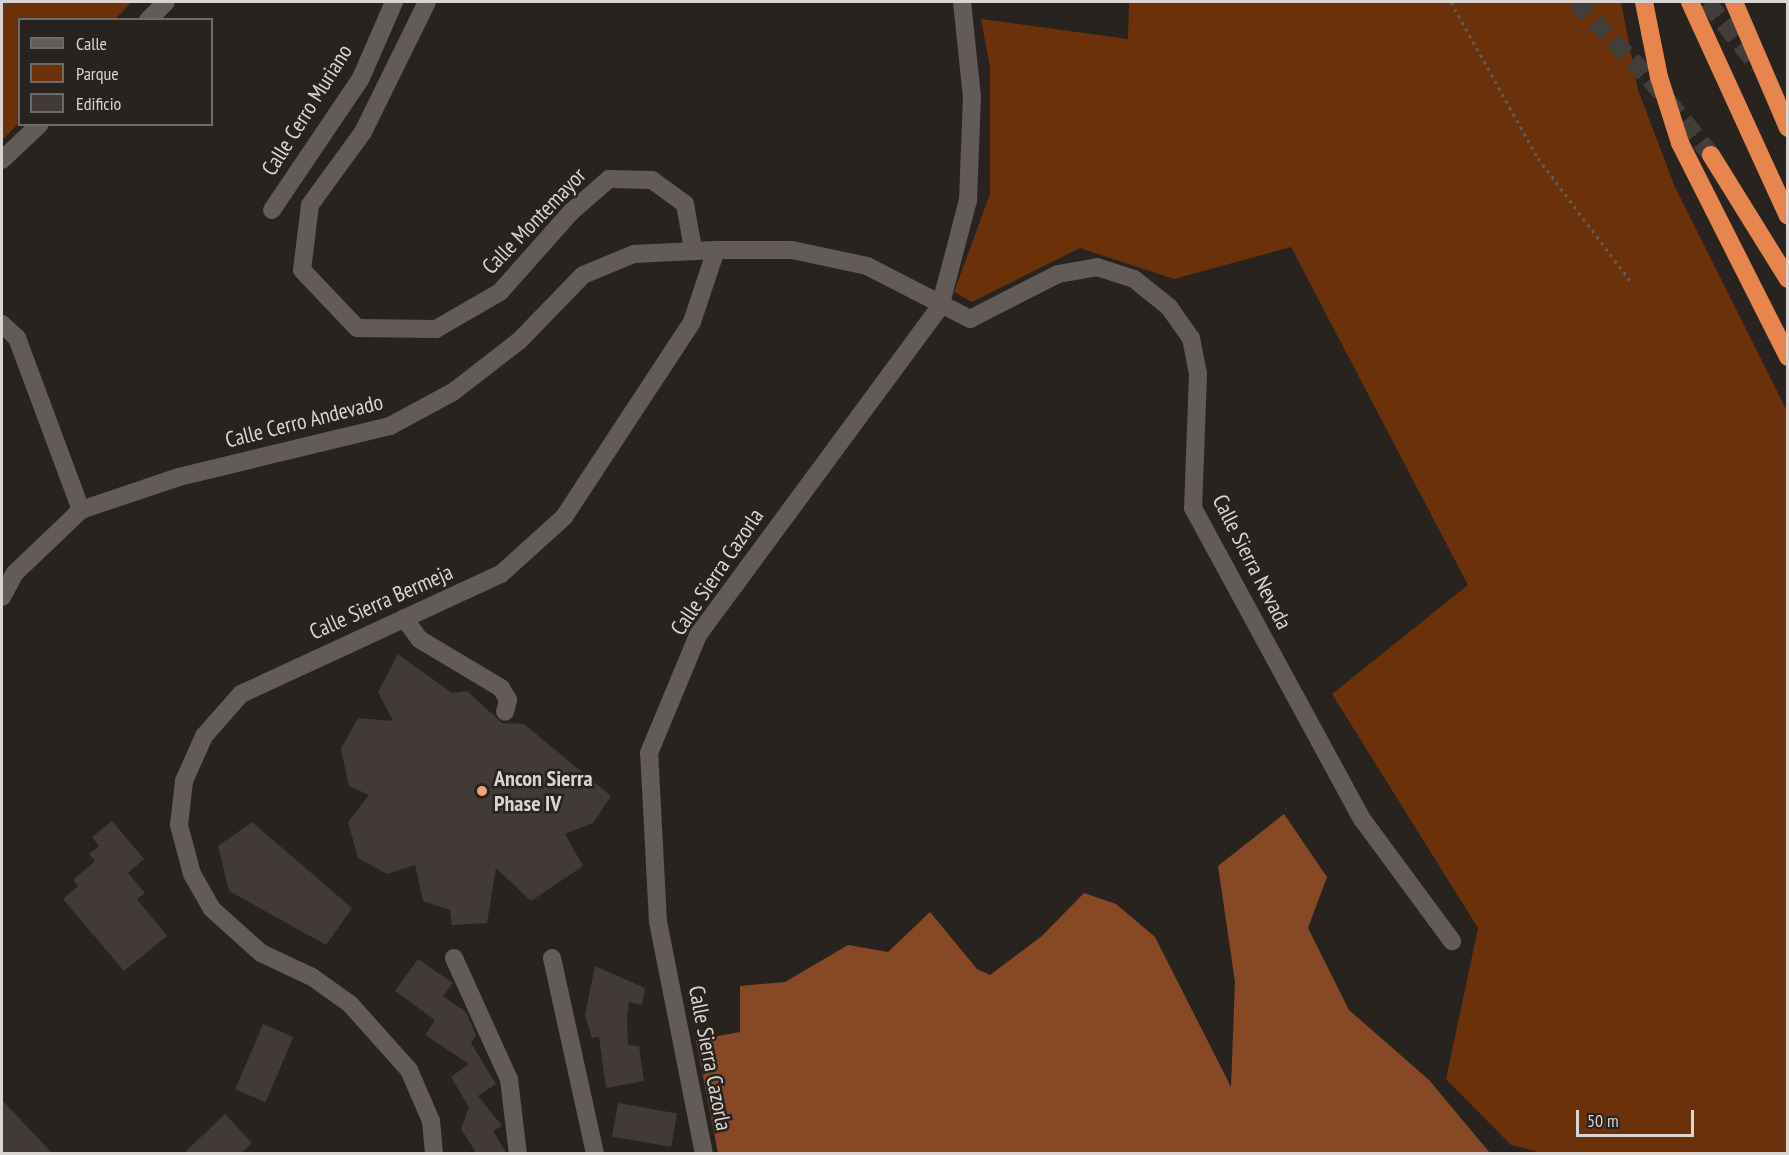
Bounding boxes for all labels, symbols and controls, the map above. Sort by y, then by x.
legend [18,18,213,126]
text: Calle [76,32,107,55]
street label: Calle Cerro Muriano [256,40,358,180]
text: Parque [76,62,119,85]
text: Edificio [76,92,121,115]
street label: Calle Montemayor [477,162,591,280]
street label: Calle Cerro Andevado [222,389,386,453]
street label: Calle Sierra Nevada [1207,490,1297,634]
street label: Calle Sierra Cazorla [665,504,769,640]
street label: Calle Sierra Bermeja [305,559,457,645]
place label: Ancon Sierra Phase IV [494,765,592,816]
marker: Ancon Sierra Phase IV [475,784,489,798]
street label: Calle Sierra Cazorla [683,983,737,1133]
scale bar [1579,1098,1698,1136]
text: 50 m [1587,1109,1619,1132]

